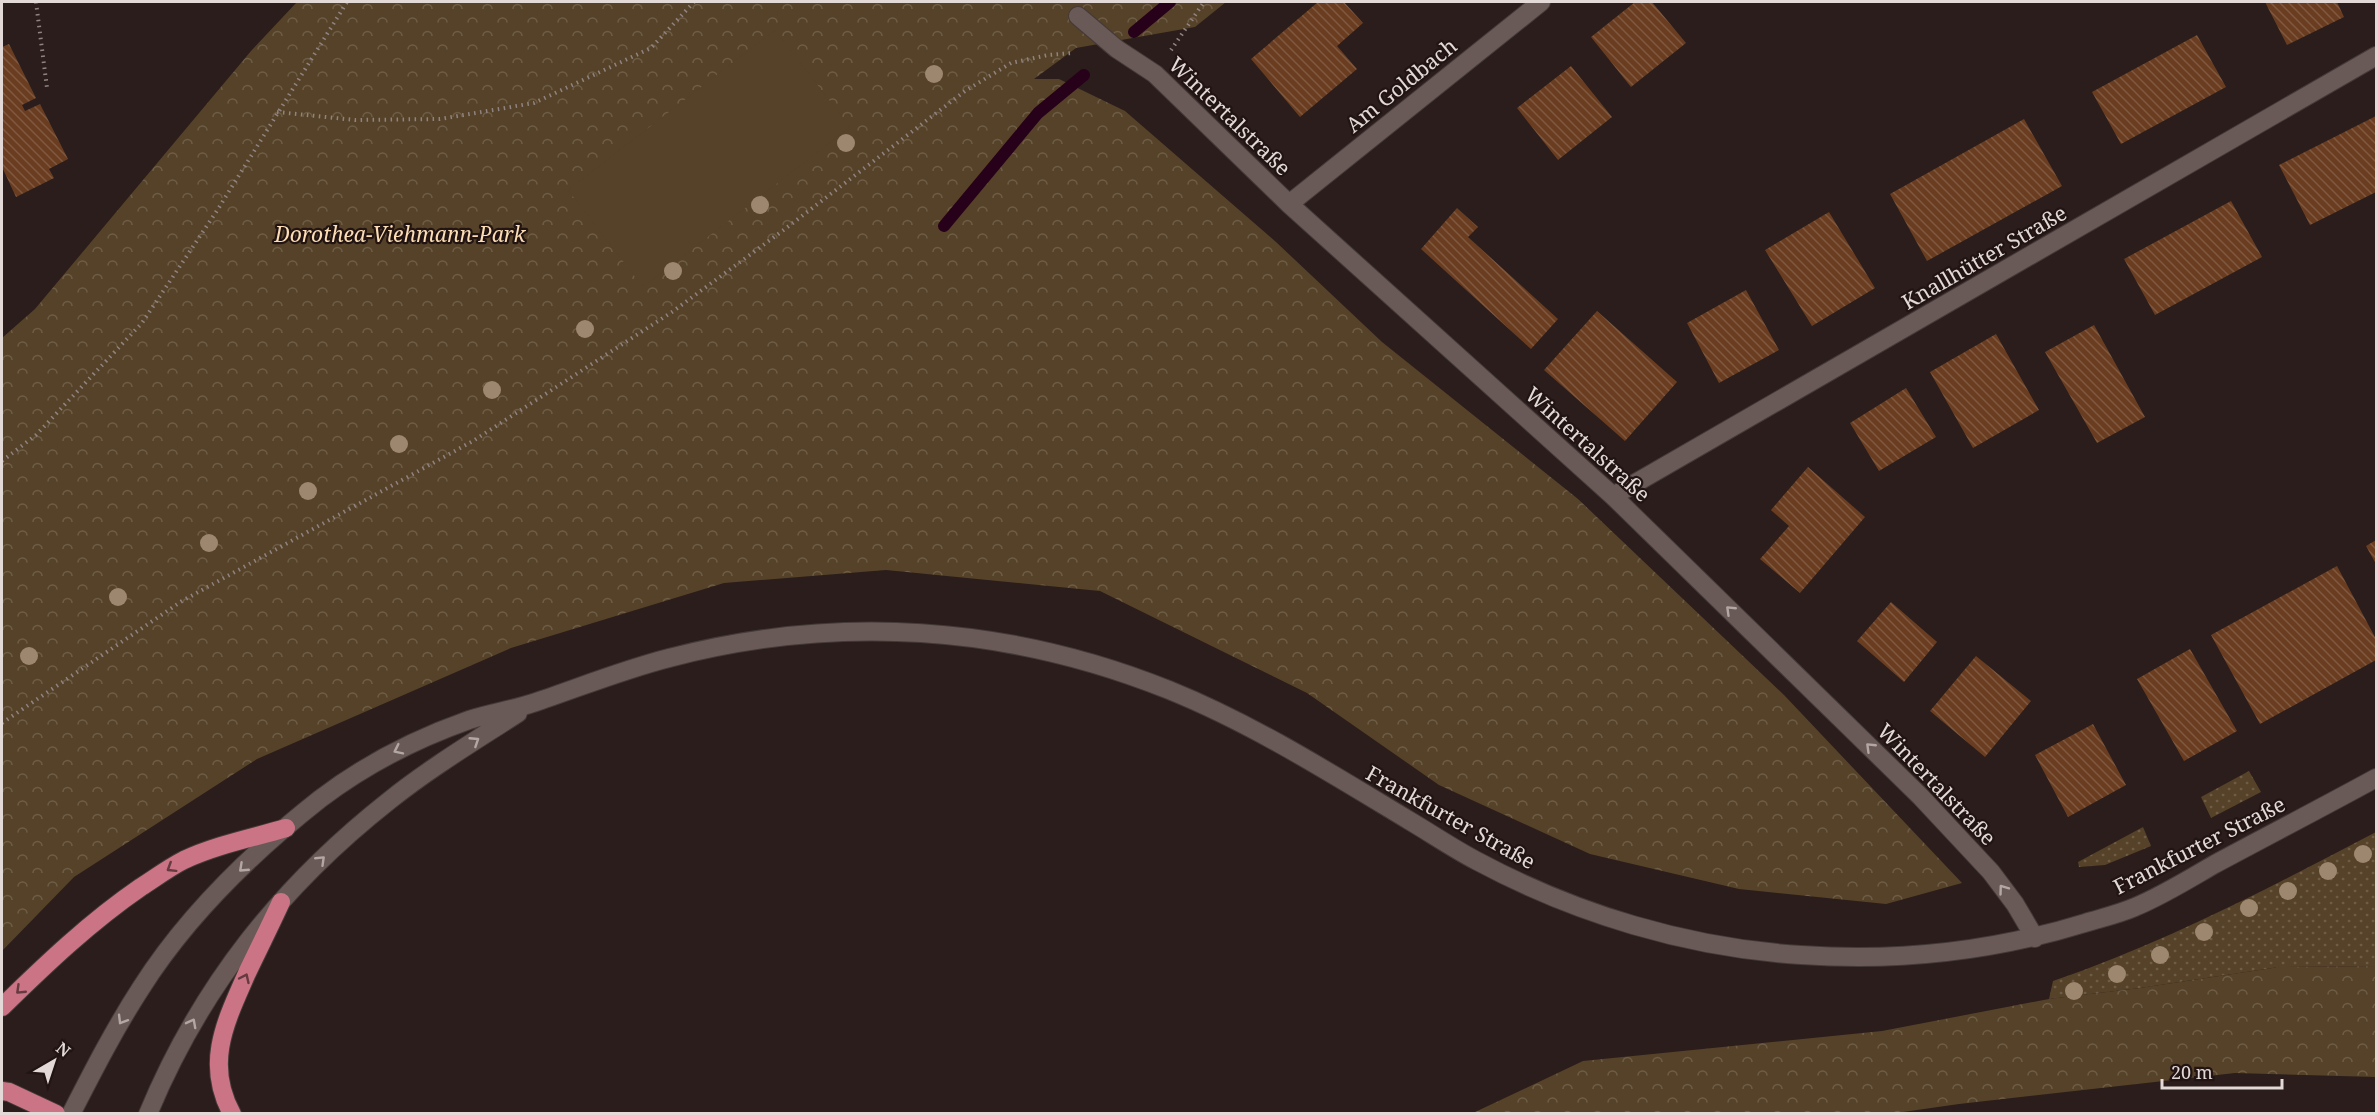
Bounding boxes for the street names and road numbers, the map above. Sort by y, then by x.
street label: Am Goldbach [1340,32,1462,138]
street label: Wintertalstraße [1163,51,1297,181]
street label: Knallhütter Straße [1896,198,2072,316]
street label: Wintertalstraße [1519,380,1657,508]
street label: Wintertalstraße [1872,717,2002,851]
street label: Frankfurter Straße [1361,759,1541,875]
street label: Frankfurter Straße [2108,790,2290,900]

